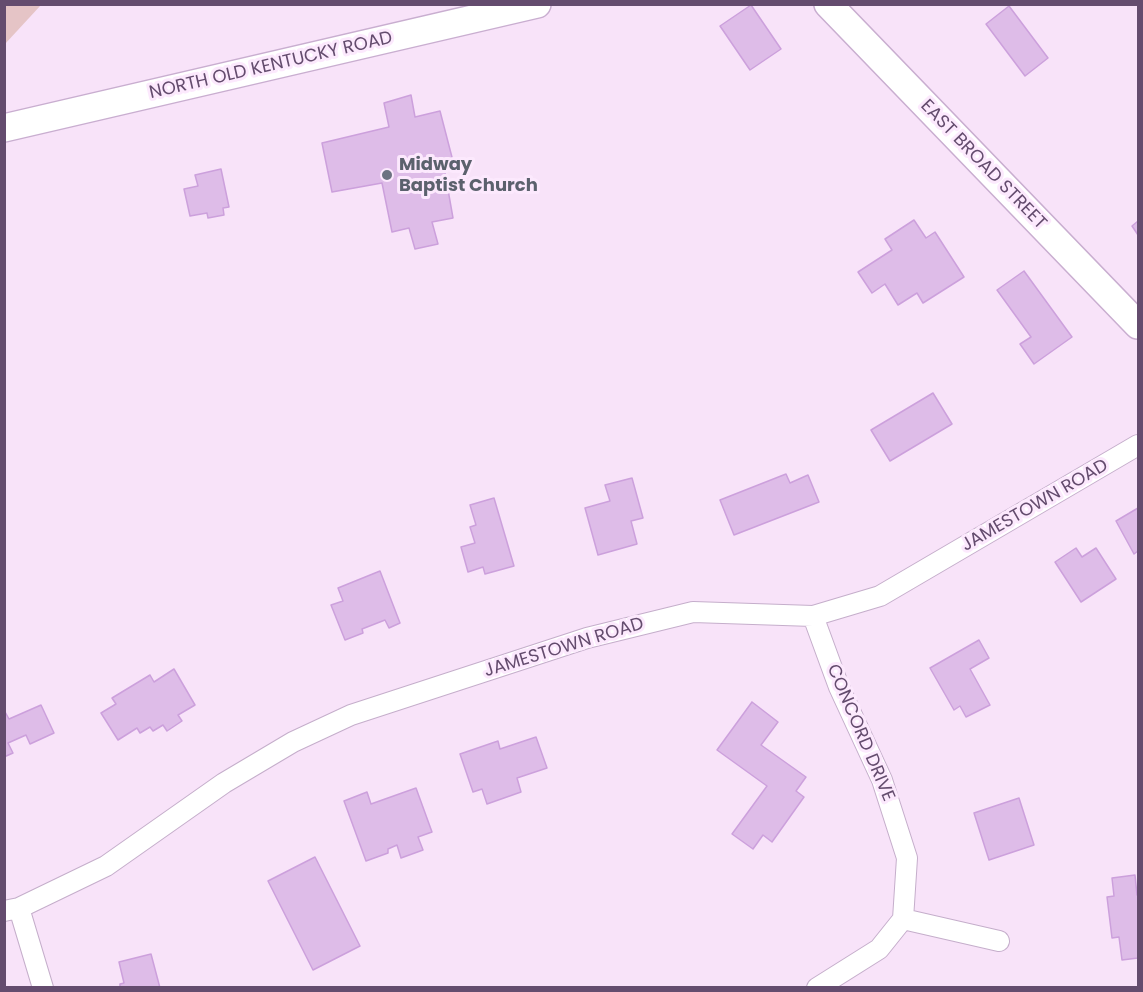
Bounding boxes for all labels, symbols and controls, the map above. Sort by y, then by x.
street label: NORTH OLD KENTUCKY ROAD [147,28,395,104]
street label: EAST BROAD STREET [916,96,1050,234]
place label: Midway Baptist Church [399,154,538,196]
marker: Midway Baptist Church [380,168,394,182]
street label: JAMESTOWN ROAD [958,455,1112,557]
street label: JAMESTOWN ROAD [482,613,646,683]
street label: CONCORD DRIVE [821,661,899,805]

